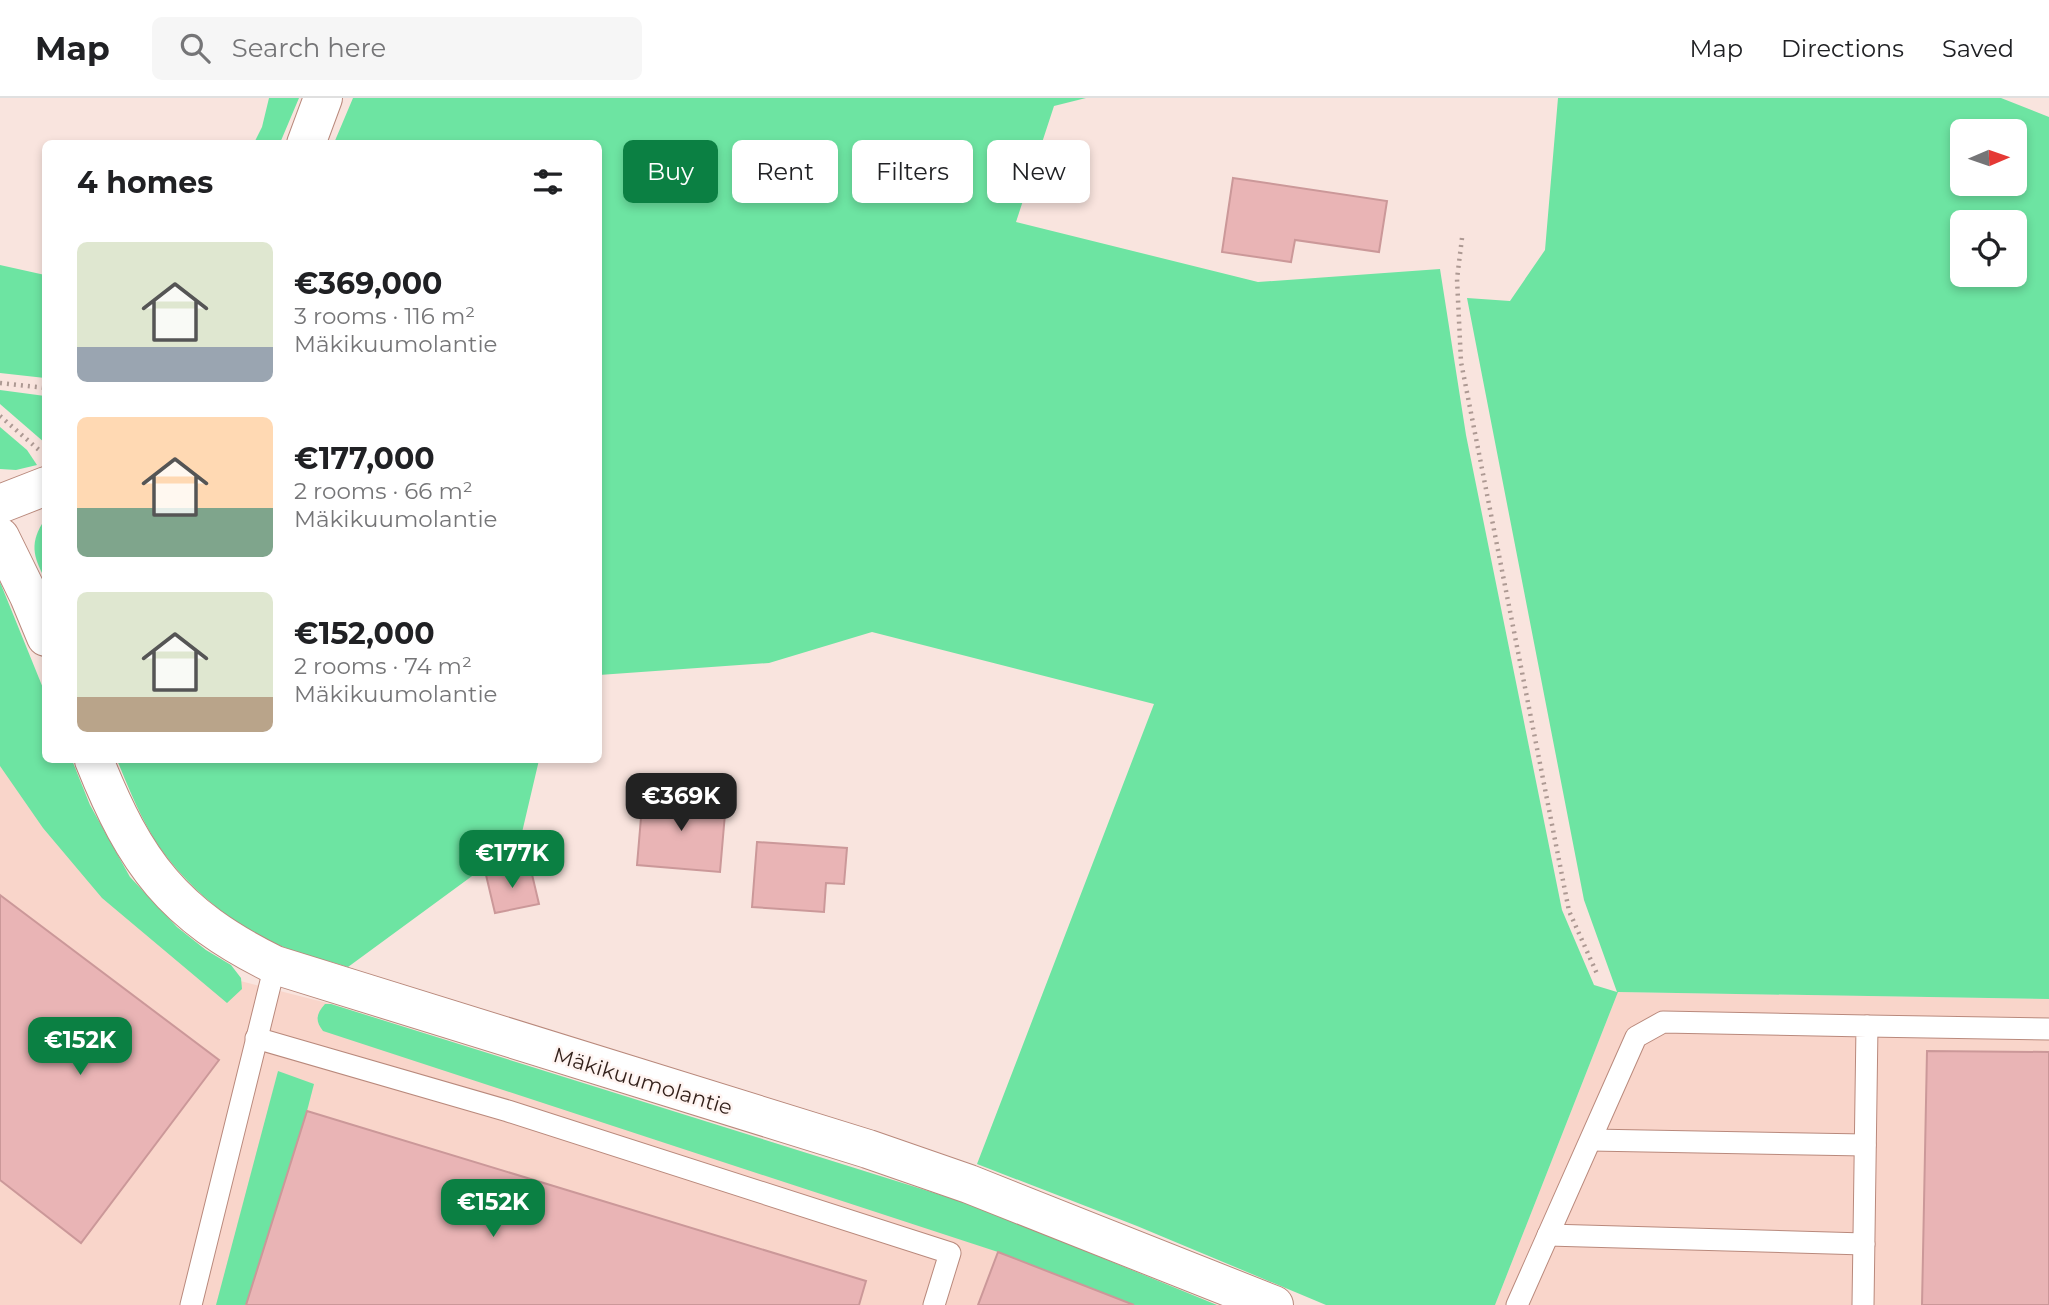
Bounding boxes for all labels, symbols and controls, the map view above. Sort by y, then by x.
search box [152,17,642,80]
text: Map [35,28,110,68]
icon: search [176,29,214,67]
text: Search here [232,32,386,64]
text: Map [1690,34,1743,63]
text: Directions [1781,34,1904,63]
text: Saved [1942,34,2014,63]
north arrow [1950,119,2026,196]
map controls [1950,119,2027,287]
chip: Buy [623,140,718,203]
chip: Rent [732,140,838,203]
chip: Filters [852,140,973,203]
chip: New [987,140,1090,203]
icon: filters [529,163,567,201]
text: 4 homes [77,164,213,201]
button: locate [1950,210,2027,287]
text: €369,000 [294,265,443,302]
icon: home [133,270,217,354]
text: 3 rooms · 116 m² [294,302,475,330]
text: Mäkikuumolantie [294,330,497,358]
text: €177,000 [294,440,435,477]
icon: home [133,445,217,529]
text: 2 rooms · 66 m² [294,477,473,505]
text: Mäkikuumolantie [294,505,497,533]
text: €152,000 [294,615,435,652]
icon: home [133,620,217,704]
text: 2 rooms · 74 m² [294,652,472,680]
text: Mäkikuumolantie [294,680,497,708]
pin: €369K [632,774,730,833]
text: €369K [642,782,720,810]
pin: €177K [463,830,561,890]
text: €177K [475,839,549,867]
pin: €152K [31,1018,129,1077]
text: €152K [44,1026,116,1054]
street label: Mäkikuumolantie [551,1042,735,1120]
pin: €152K [444,1180,542,1239]
text: €152K [457,1188,529,1216]

